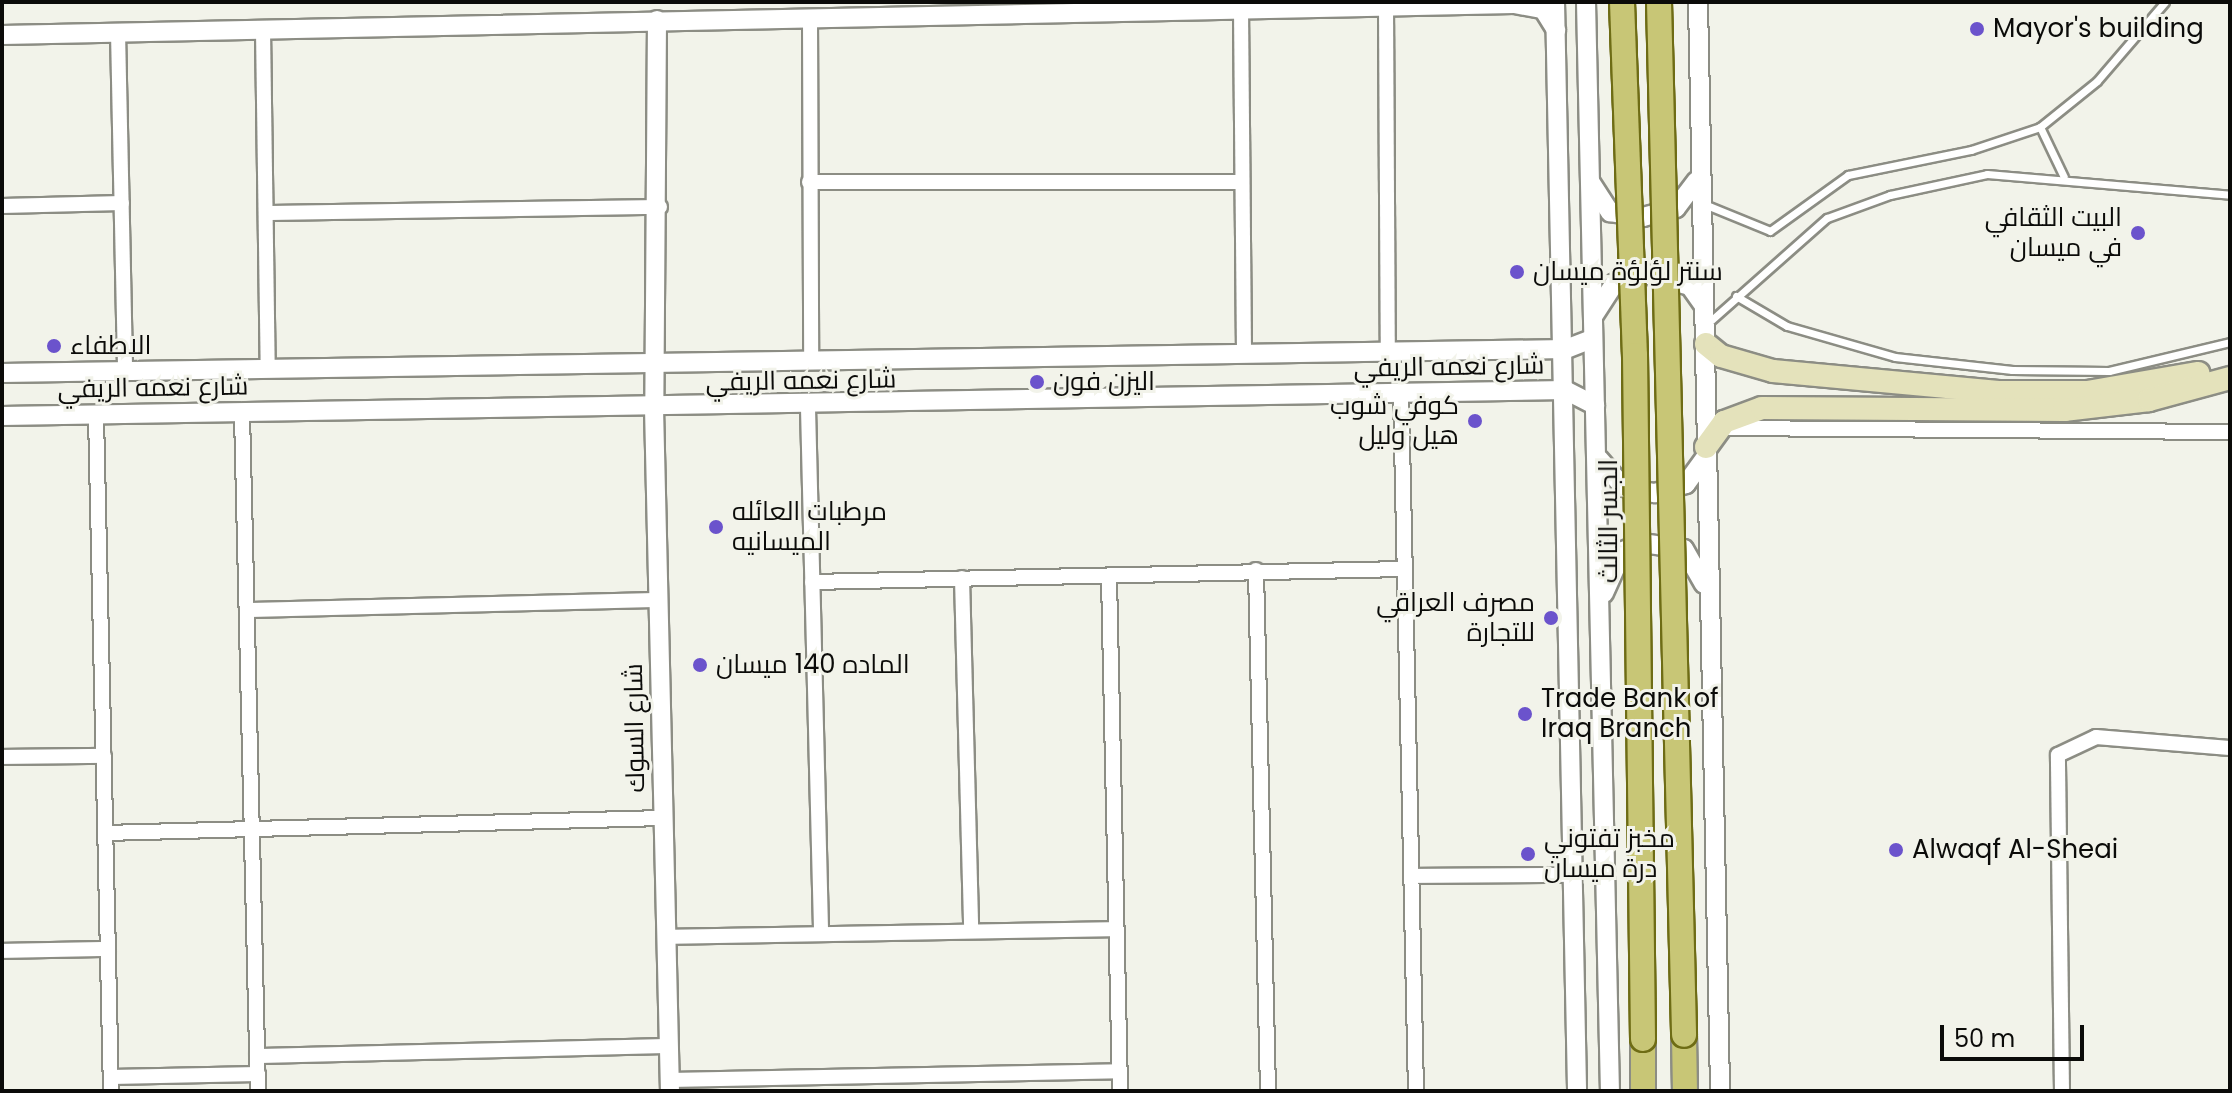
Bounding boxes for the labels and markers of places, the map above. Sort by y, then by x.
place label: Mayor's building [1993,13,2204,45]
marker: Mayor's building [1968,20,1986,38]
place label: البيت الثقافي في ميسان [1985,202,2122,264]
marker: البيت الثقافي في ميسان [2129,224,2147,242]
place label: سنتر لؤلؤة ميسان [1533,256,1723,288]
marker: سنتر لؤلؤة ميسان [1508,263,1526,281]
place label: الاطفاء [70,330,151,362]
marker: الاطفاء [45,337,63,355]
place label: اليزن فون [1053,366,1155,398]
marker: اليزن فون [1028,373,1046,391]
place label: كوفي شوب هيل وليل [1330,390,1459,452]
marker: كوفي شوب هيل وليل [1466,412,1484,430]
place label: مرطبات العائله الميسانيه [732,496,887,558]
marker: مرطبات العائله الميسانيه [707,518,725,536]
place label: مصرف العراقي للتجارة [1376,587,1535,648]
marker: مصرف العراقي للتجارة [1542,609,1560,627]
place label: الماده 140 ميسان [716,649,910,681]
marker: الماده 140 ميسان [691,656,709,674]
place label: Trade Bank of Iraq Branch [1541,683,1719,744]
marker: Trade Bank of Iraq Branch [1516,705,1534,723]
place label: مخبز تفتوني درة ميسان [1544,823,1675,884]
place label: Alwaqf Al-Sheai [1912,834,2118,866]
marker: Alwaqf Al-Sheai [1887,841,1905,859]
marker: مخبز تفتوني درة ميسان [1519,845,1537,863]

